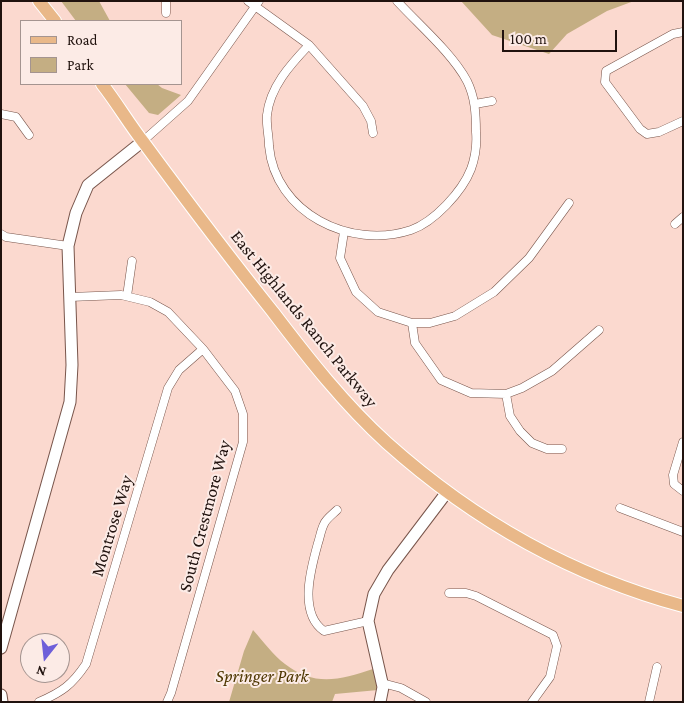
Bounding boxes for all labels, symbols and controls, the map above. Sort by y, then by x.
legend [20,20,182,85]
scale bar [504,20,619,52]
text: 100 m [510,31,547,47]
text: Road [67,32,97,48]
text: Park [67,57,94,73]
street label: East Highlands Ranch Parkway [226,226,382,412]
street label: South Crestmore Way [174,438,236,594]
street label: Montrose Way [86,473,138,579]
north arrow [20,633,70,683]
text: N [34,662,48,680]
park label: Springer Park [216,665,308,687]

